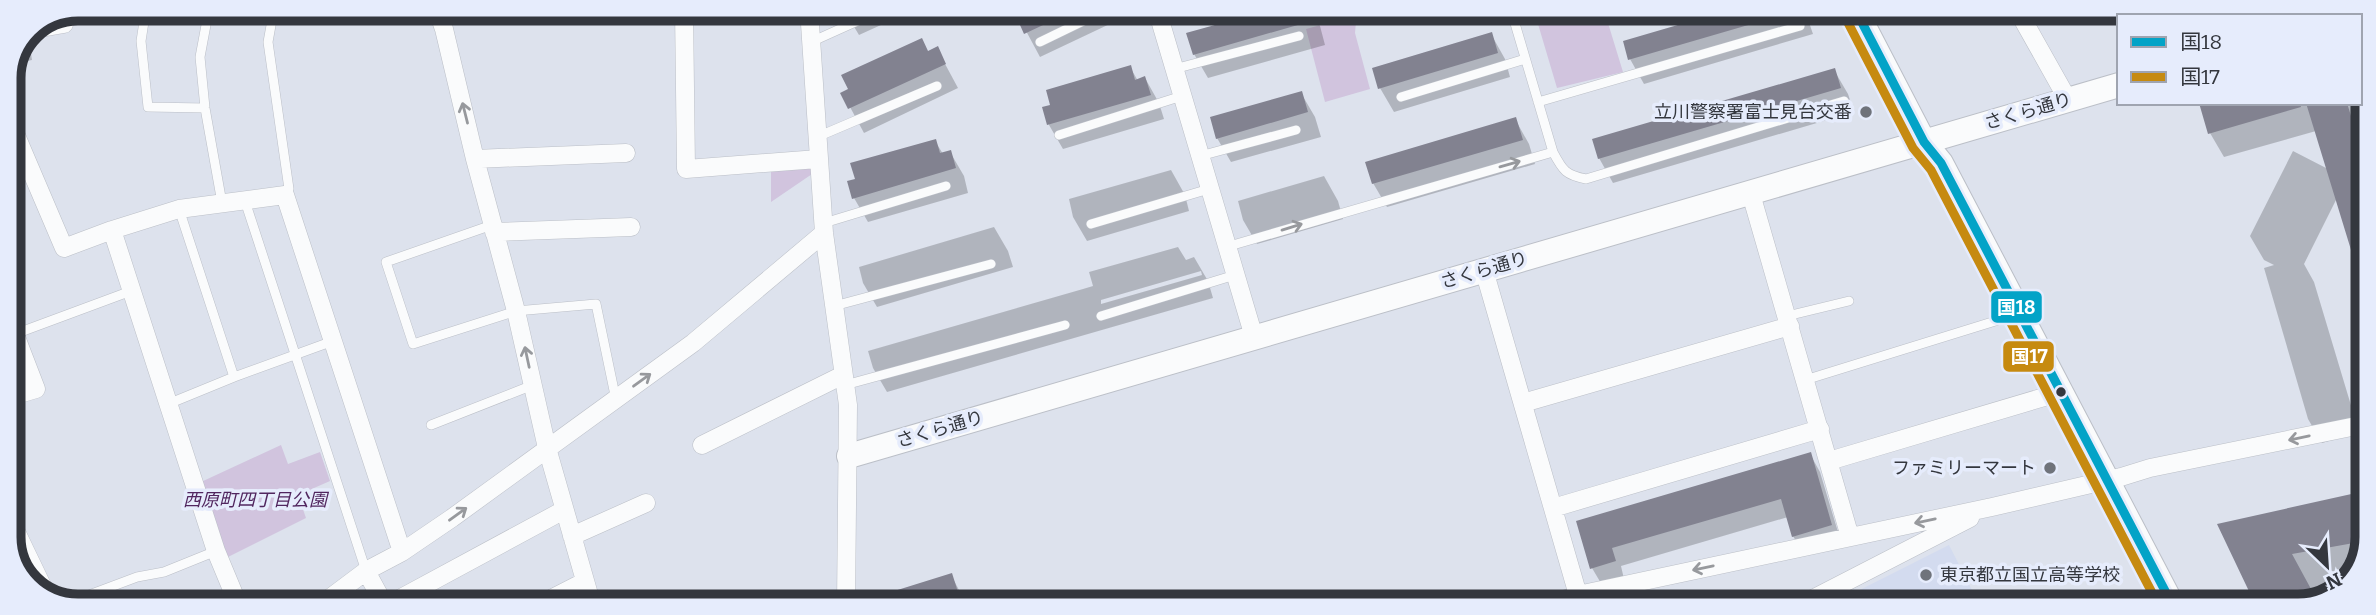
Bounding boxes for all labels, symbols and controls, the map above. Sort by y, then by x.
legend [2117,14,2362,105]
text: 国18 [2180,29,2222,55]
text: 国17 [2180,64,2220,90]
street label: さくら通り [1982,88,2074,134]
place label: 立川警察署富士見台交番 [1654,101,1852,123]
one-way arrow [458,102,471,125]
marker: 立川警察署富士見台交番 [1858,104,1874,120]
one-way arrow [1499,157,1521,170]
one-way arrow [1280,220,1302,233]
street label: さくら通り [1438,247,1530,293]
line badge: 国18 [1990,290,2043,324]
text: 国18 [1997,296,2035,319]
line badge: 国17 [2002,340,2055,373]
text: 国17 [2010,345,2048,368]
one-way arrow [519,346,533,369]
one-way arrow [633,373,651,388]
unlabelled marker [2054,385,2068,399]
street label: さくら通り [894,406,986,452]
one-way arrow [2288,431,2311,445]
place label: ファミリーマート [1892,457,2036,479]
marker: ファミリーマート [2042,460,2058,476]
park label: 西原町四丁目公園 [183,489,330,511]
one-way arrow [448,507,467,521]
one-way arrow [1914,514,1937,528]
north arrow [2292,531,2362,601]
one-way arrow [1692,562,1715,576]
place label: 東京都立国立高等学校 [1940,564,2120,586]
marker: 東京都立国立高等学校 [1918,567,1934,583]
text: N [2322,567,2345,595]

